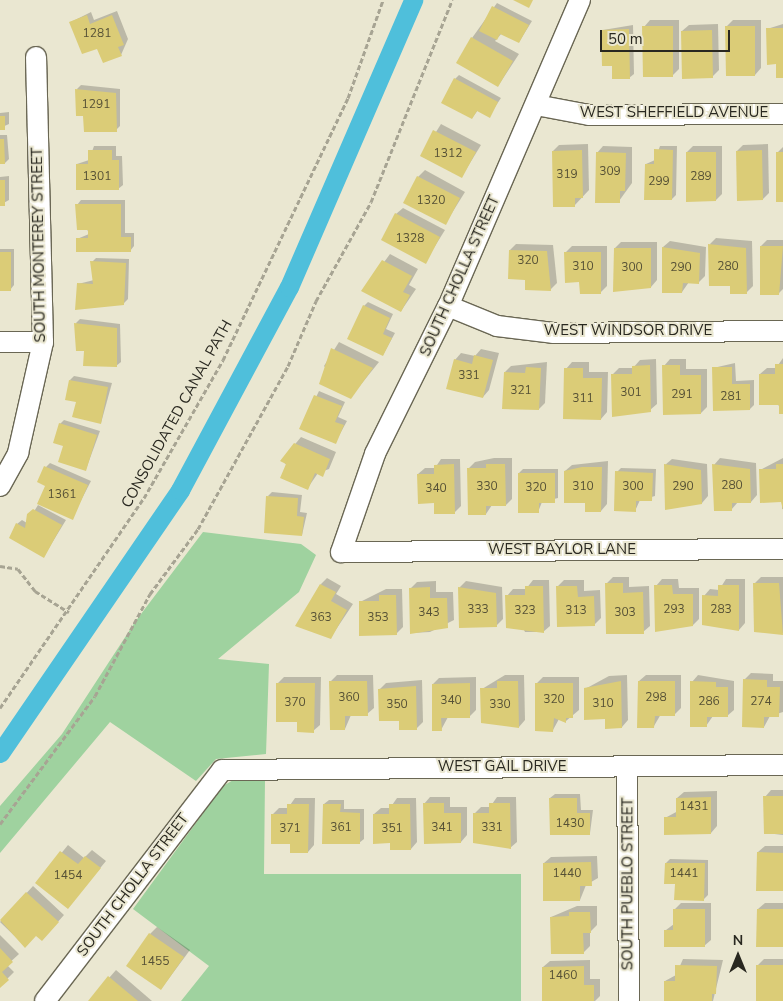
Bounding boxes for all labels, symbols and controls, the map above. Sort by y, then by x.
scale bar [603,20,733,52]
house number: 1281 [83,27,111,41]
text: 50 m [608,29,643,49]
house number: 1291 [82,98,110,112]
street label: WEST SHEFFIELD AVENUE [580,104,768,122]
street label: SOUTH MONTEREY STREET [28,147,50,343]
house number: 1312 [434,147,462,161]
house number: 309 [599,165,621,179]
house number: 319 [556,168,578,182]
house number: 1301 [83,170,111,184]
house number: 289 [690,170,712,184]
house number: 299 [648,175,670,189]
street label: SOUTH CHOLLA STREET [416,193,504,359]
house number: 1320 [417,194,445,208]
house number: 1328 [396,232,424,246]
house number: 320 [517,254,539,268]
house number: 310 [572,260,594,274]
house number: 280 [717,260,739,274]
house number: 300 [621,261,643,275]
house number: 290 [670,261,692,275]
street label: CONSOLIDATED CANAL PATH [118,317,236,511]
street label: WEST WINDSOR DRIVE [544,322,712,340]
house number: 331 [458,369,480,383]
house number: 321 [510,384,532,398]
house number: 301 [620,386,642,400]
house number: 291 [671,388,693,402]
house number: 281 [720,390,742,404]
house number: 311 [572,392,594,406]
house number: 280 [721,479,743,493]
house number: 330 [476,480,498,494]
house number: 310 [572,480,594,494]
house number: 300 [622,480,644,494]
house number: 290 [672,480,694,494]
house number: 320 [525,481,547,495]
house number: 340 [425,482,447,496]
house number: 1361 [48,488,76,502]
street label: WEST BAYLOR LANE [488,541,636,559]
house number: 333 [467,603,489,617]
house number: 293 [663,603,685,617]
house number: 283 [710,603,732,617]
house number: 323 [514,604,536,618]
house number: 313 [565,604,587,618]
house number: 343 [418,606,440,620]
house number: 303 [614,606,636,620]
house number: 363 [310,611,332,625]
house number: 353 [367,611,389,625]
house number: 360 [338,691,360,705]
house number: 298 [645,691,667,705]
house number: 320 [543,693,565,707]
house number: 340 [440,694,462,708]
house number: 286 [698,695,720,709]
house number: 274 [750,695,772,709]
house number: 370 [284,696,306,710]
house number: 310 [592,697,614,711]
house number: 350 [386,698,408,712]
house number: 330 [489,698,511,712]
street label: WEST GAIL DRIVE [438,758,566,776]
street label: SOUTH PUEBLO STREET [619,798,637,970]
house number: 1431 [680,800,708,814]
street label: SOUTH CHOLLA STREET [73,810,193,960]
house number: 1430 [556,817,584,831]
house number: 361 [330,821,352,835]
house number: 341 [431,821,453,835]
house number: 331 [481,821,503,835]
house number: 371 [279,822,301,836]
house number: 351 [381,822,403,836]
house number: 1440 [553,867,581,881]
house number: 1441 [670,867,698,881]
house number: 1454 [54,869,82,883]
north arrow [713,931,763,981]
text: N [733,931,743,950]
house number: 1455 [141,955,169,969]
house number: 1460 [549,969,577,983]

